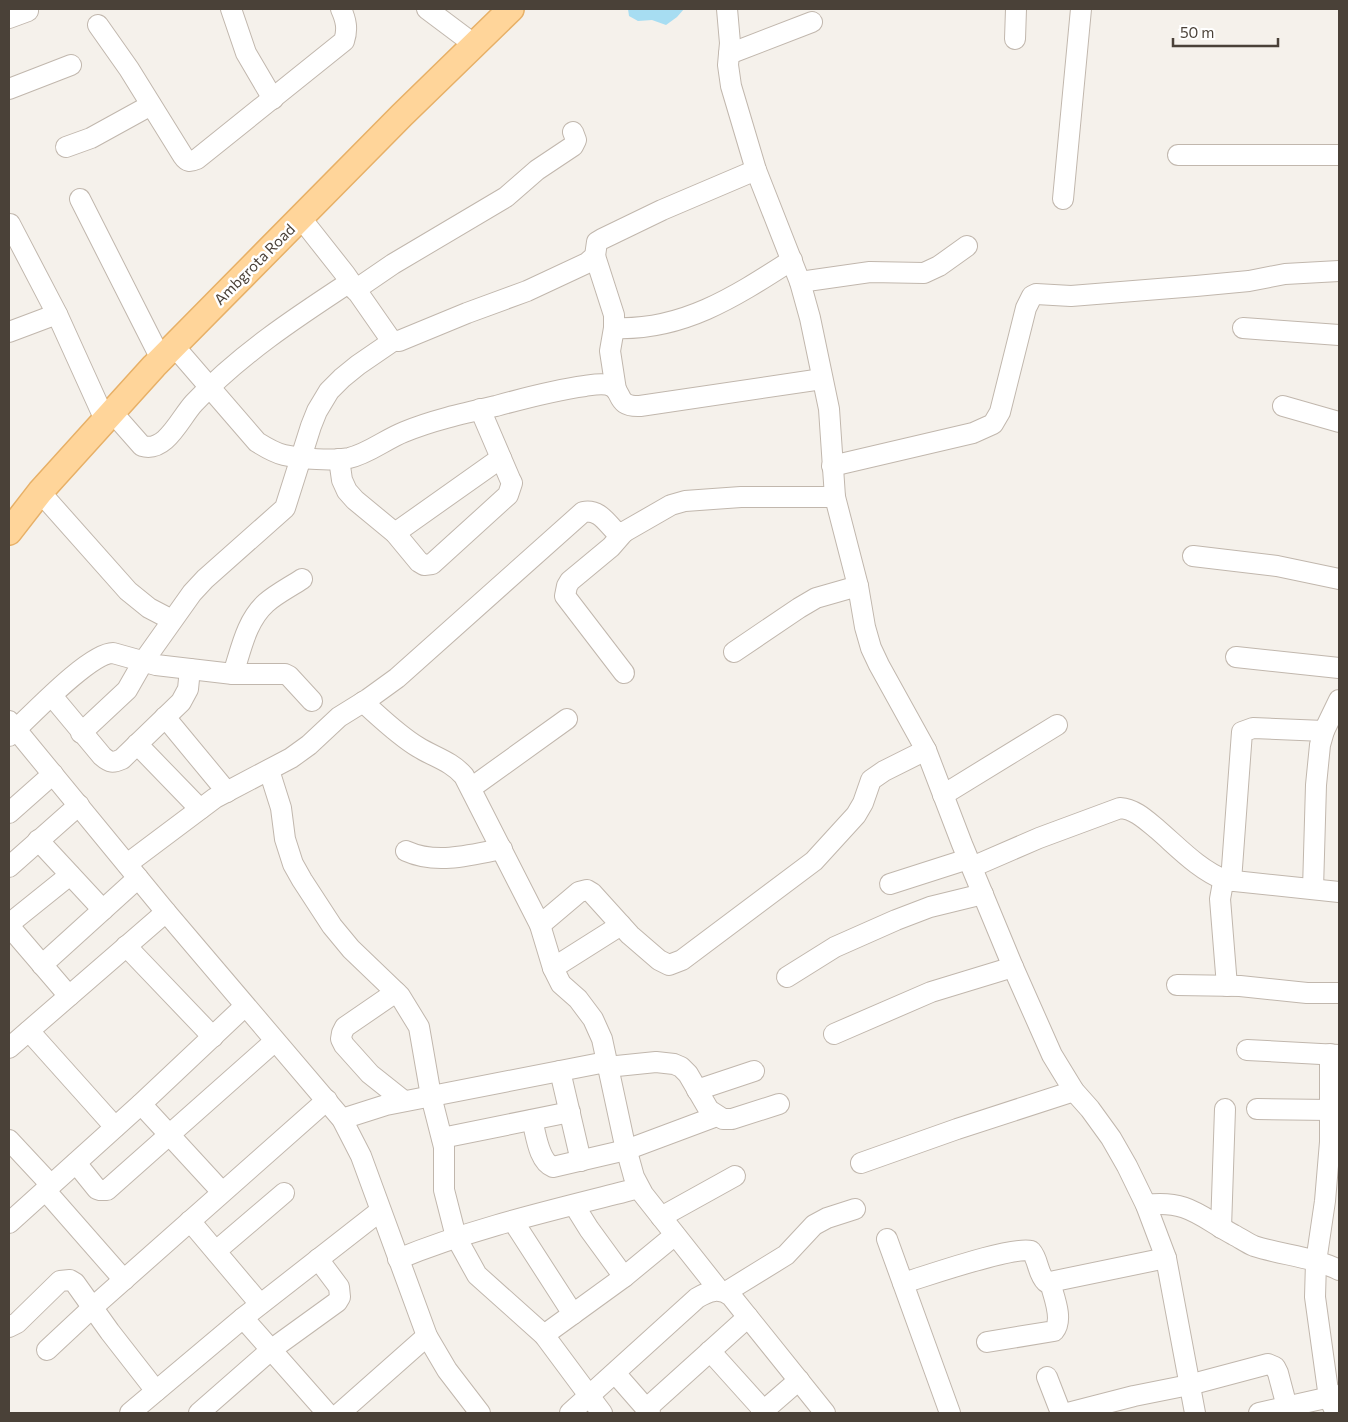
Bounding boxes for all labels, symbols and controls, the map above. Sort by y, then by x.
scale bar [1173,15,1278,47]
text: 50 m [1180,23,1214,41]
street label: Ambgrota Road [210,220,298,308]

